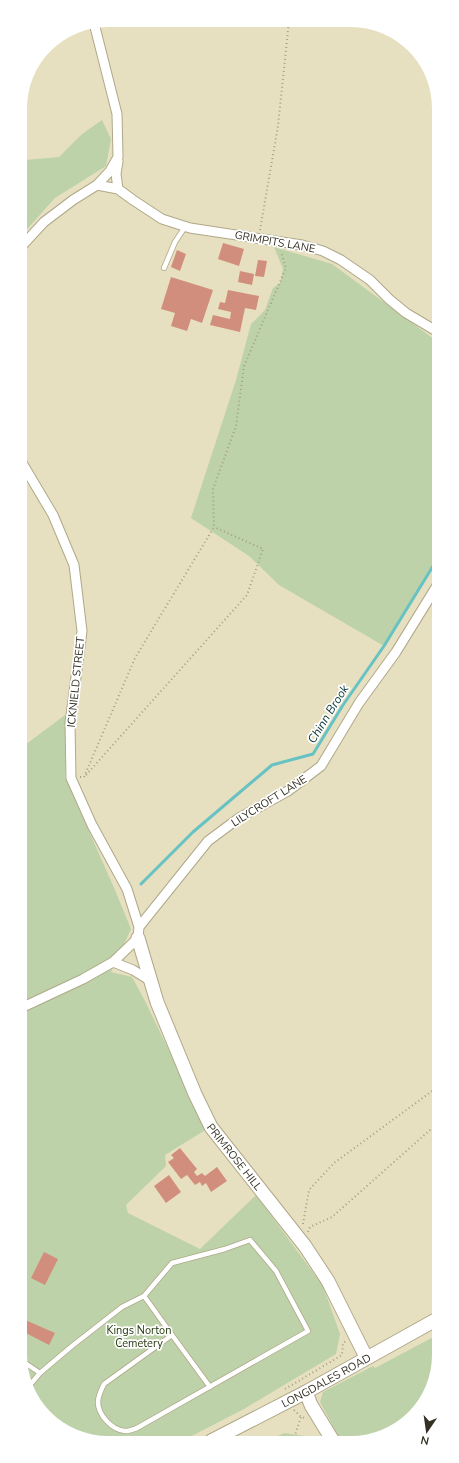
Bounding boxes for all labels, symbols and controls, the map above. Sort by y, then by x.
street label: GRIMPITS LANE [234,228,316,256]
street label: ICKNIELD STREET [64,635,88,728]
water label: Chinn Brook [304,681,353,746]
street label: LILYCROFT LANE [228,772,310,830]
street label: PRIMROSE HILL [203,1120,266,1193]
park label: Kings Norton Cemetery [107,1323,171,1351]
street label: LONGDALES ROAD [279,1350,374,1411]
north arrow [407,1411,447,1451]
text: N [419,1432,431,1448]

